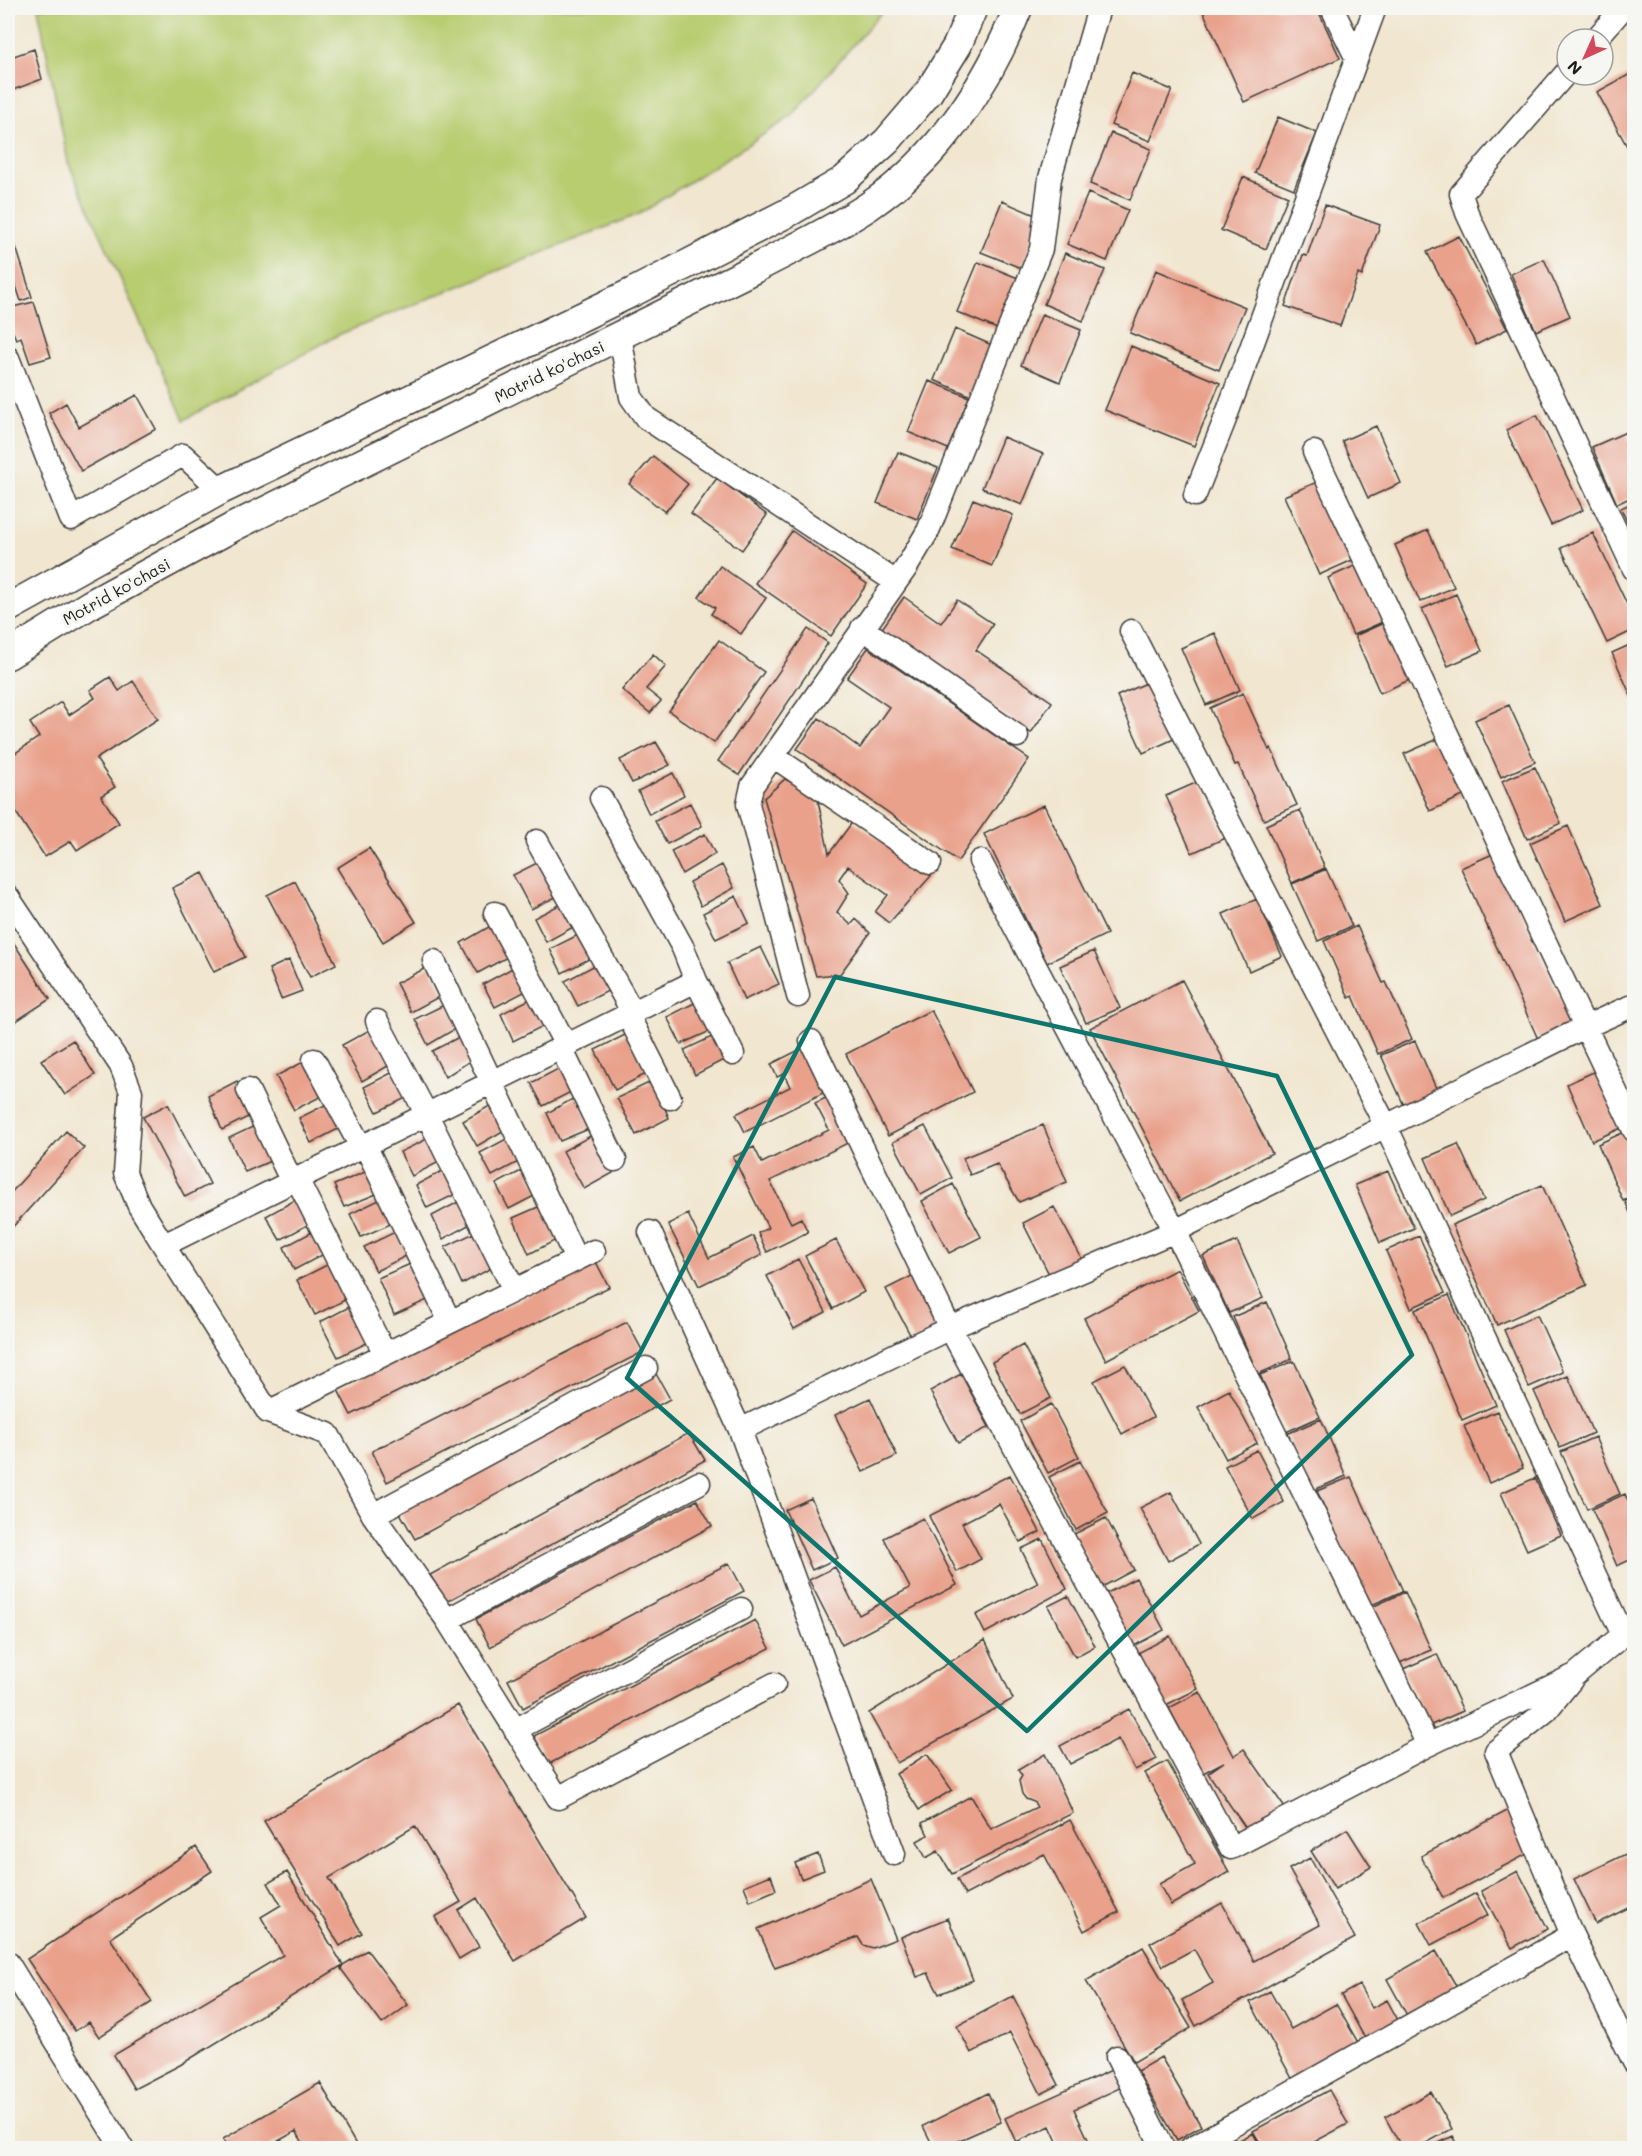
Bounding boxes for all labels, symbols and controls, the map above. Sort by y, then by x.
north arrow [1555,27,1615,87]
text: N [1562,56,1586,80]
street label: Motrid ko'chasi [490,335,608,407]
street label: Motrid ko'chasi [58,553,174,629]

